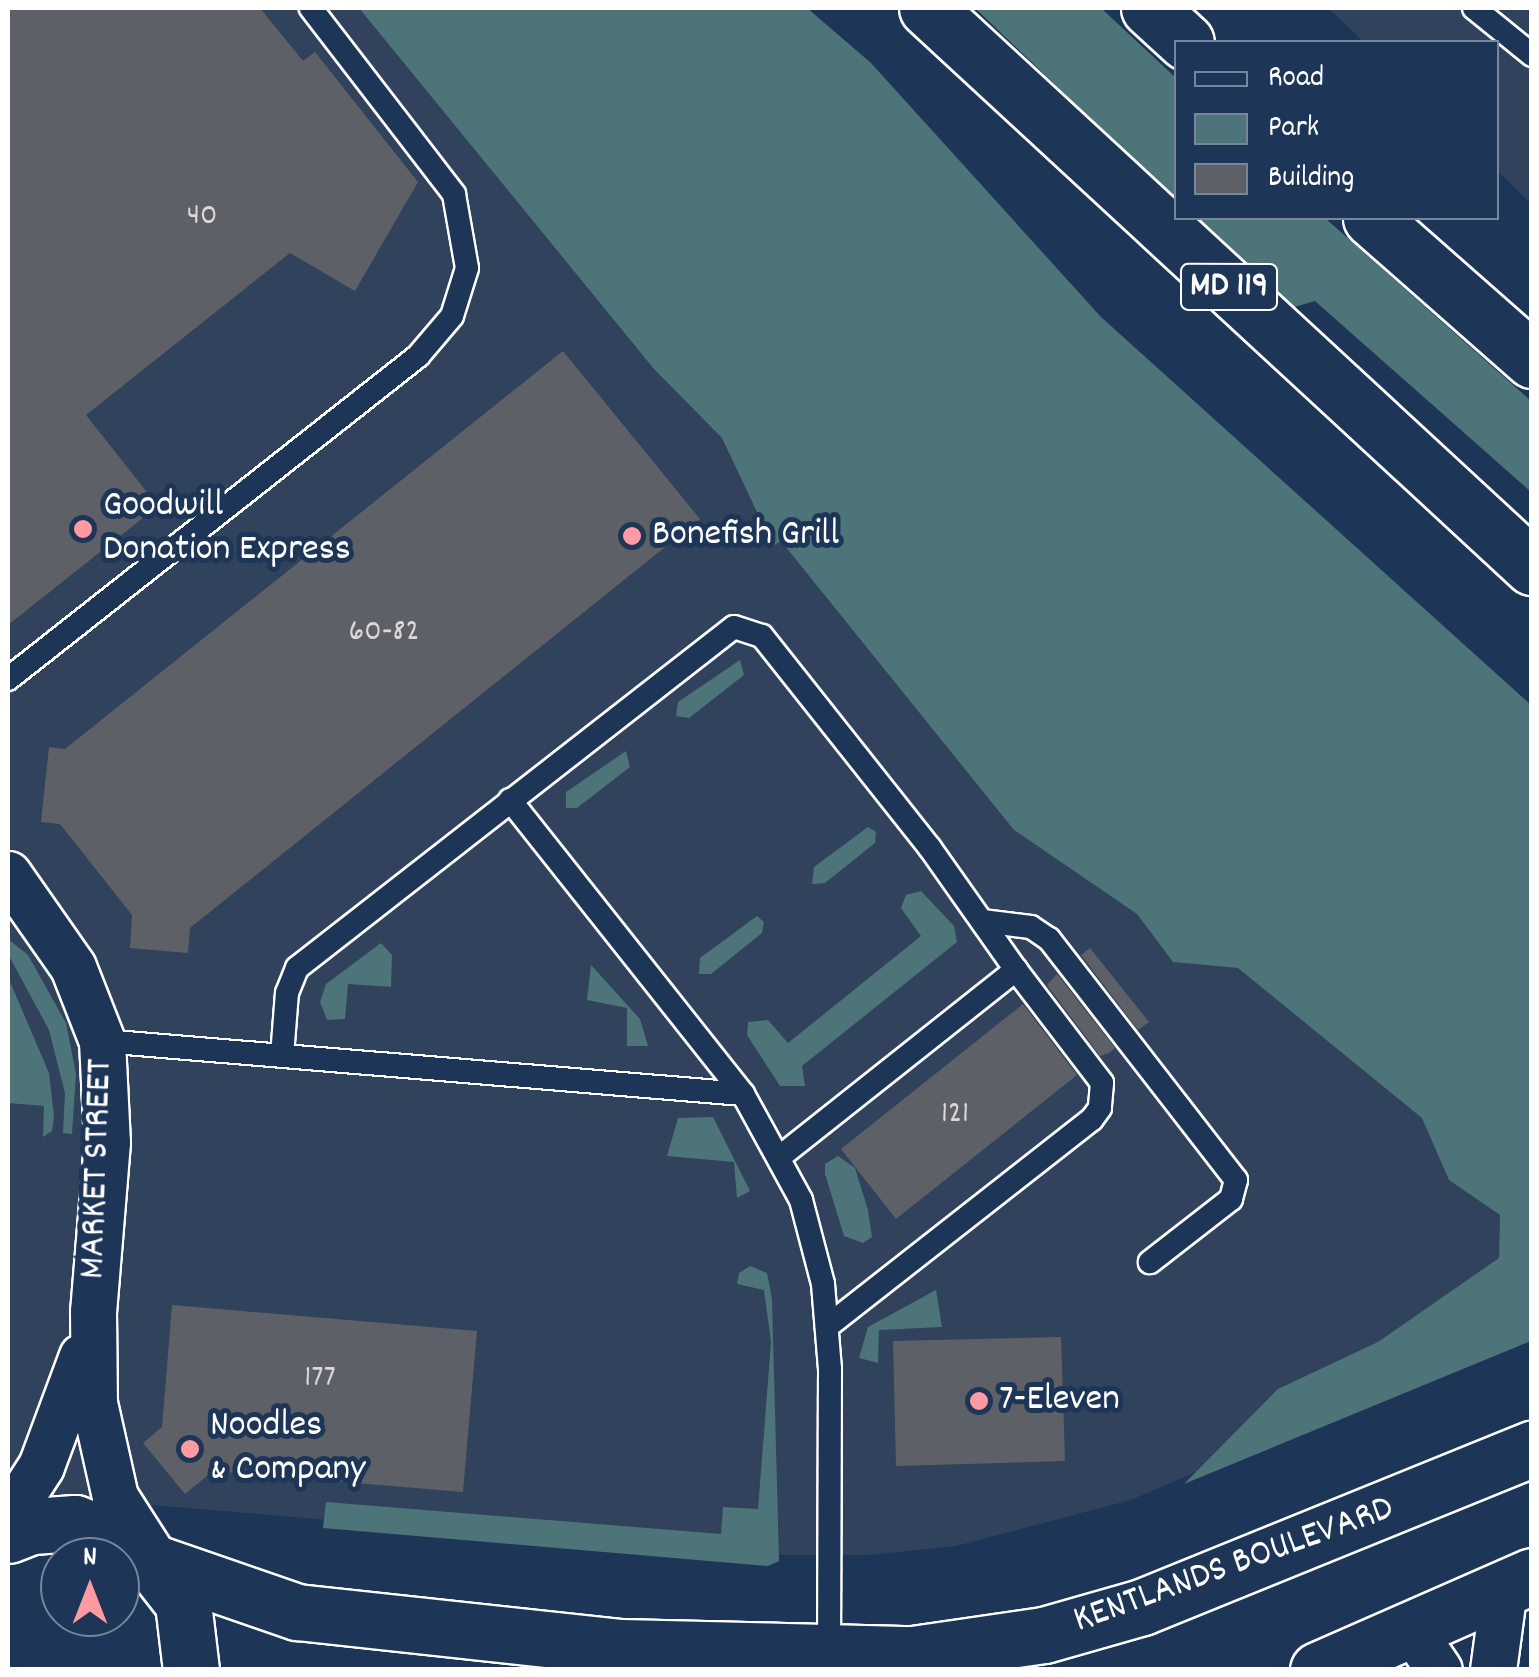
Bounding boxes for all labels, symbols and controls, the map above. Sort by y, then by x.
legend [1174,40,1499,220]
text: Road [1268,58,1324,101]
text: Park [1268,108,1319,151]
text: Building [1268,158,1354,201]
house number: 40 [187,198,217,236]
road number: MD 119 [1179,257,1279,317]
place label: Goodwill Donation Express [103,484,351,574]
place label: Bonefish Grill [652,513,839,559]
marker: Goodwill Donation Express [72,518,94,540]
marker: Bonefish Grill [621,525,643,547]
house number: 60-82 [349,614,419,652]
street label: MARKET STREET [71,1058,125,1280]
house number: 121 [941,1096,969,1134]
house number: 177 [304,1360,336,1398]
place label: 7-Eleven [999,1378,1120,1424]
marker: 7-Eleven [968,1390,990,1412]
place label: Noodles & Company [210,1404,365,1494]
marker: Noodles & Company [179,1438,201,1460]
street label: KENTLANDS BOULEVARD [1068,1487,1400,1645]
north arrow [40,1537,140,1637]
text: N [83,1539,97,1579]

